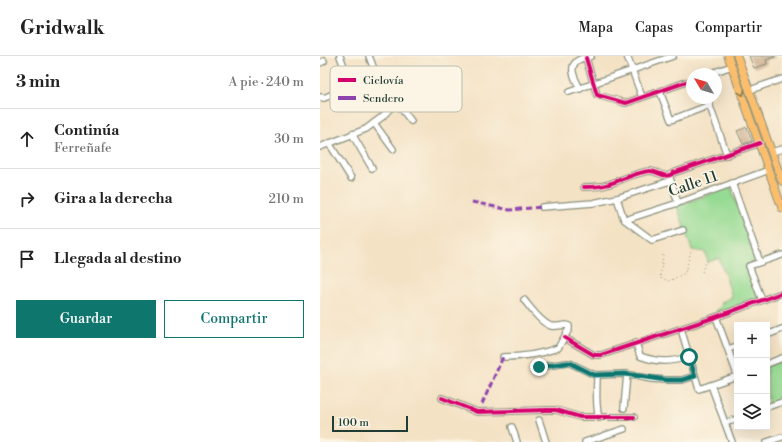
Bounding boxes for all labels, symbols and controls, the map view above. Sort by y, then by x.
text: Gridwalk [20,16,104,40]
text: Mapa [578,19,613,37]
text: Capas [635,19,673,37]
text: Compartir [695,19,762,37]
legend [330,66,462,112]
north arrow [686,68,722,104]
text: 3 min [16,71,60,93]
text: A pie · 240 m [229,74,304,90]
text: Ciclovía [363,74,404,88]
one-way arrow [737,89,745,96]
text: Sendero [363,92,404,106]
text: Continúa [54,121,119,140]
icon: ahead [16,128,38,150]
text: 30 m [274,131,304,147]
text: Ferreñafe [54,140,112,156]
street label: Calle 11 [666,167,721,201]
icon: right [16,188,38,210]
text: Gira a la derecha [54,189,173,208]
text: 210 m [269,191,304,207]
icon: arrive [16,248,38,270]
text: Llegada al destino [54,249,182,268]
button: Guardar [16,300,156,338]
button: Compartir [164,300,304,338]
map controls [734,322,770,430]
button: + [734,322,770,358]
route start [680,348,698,366]
route end [530,358,548,376]
button: − [734,358,770,394]
button: layers [734,394,770,430]
scale bar [332,414,408,433]
text: 100 m [338,416,369,430]

